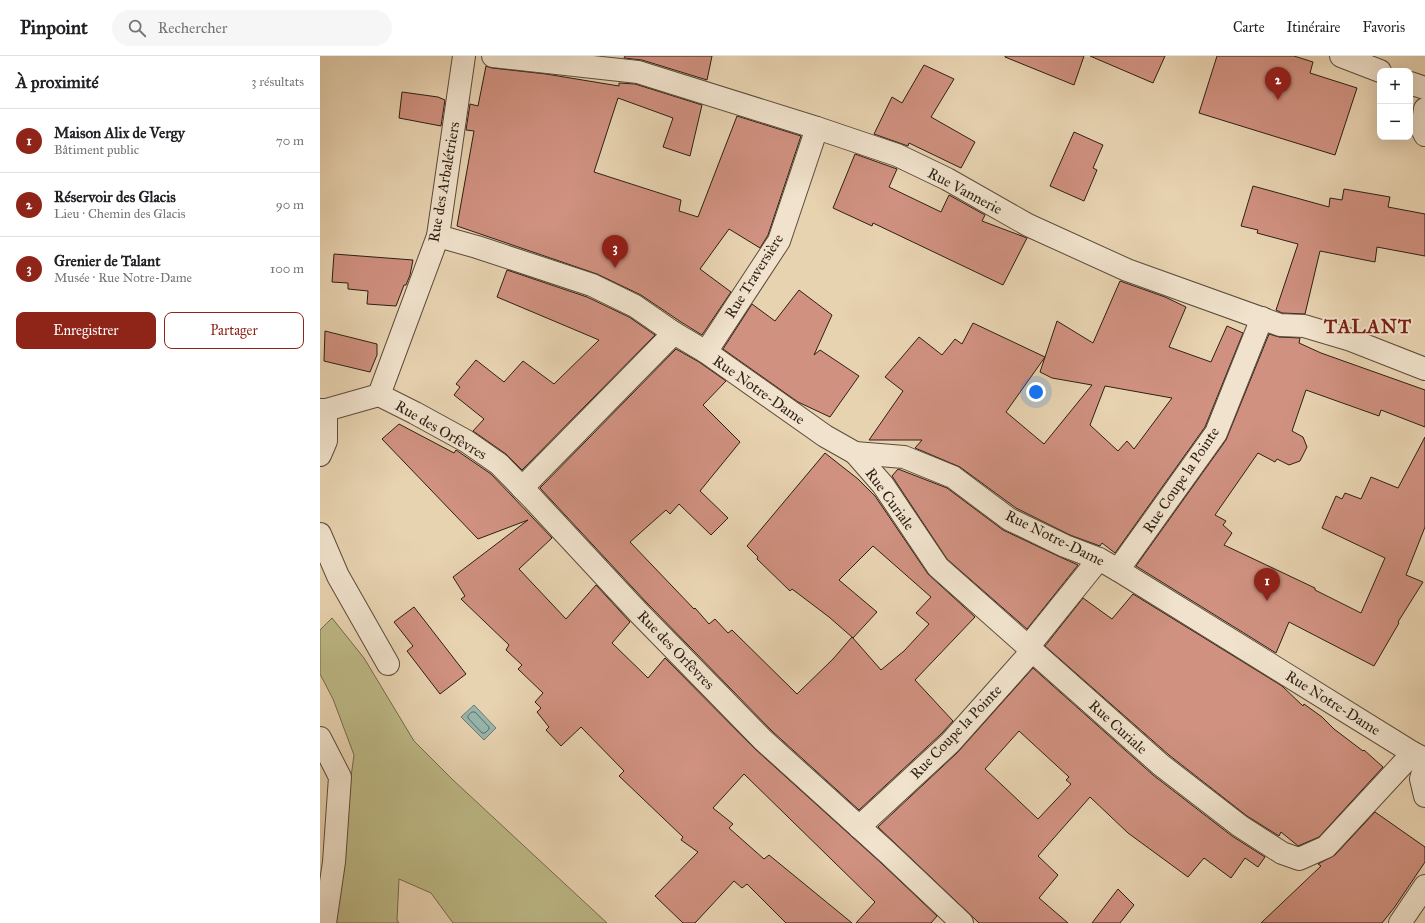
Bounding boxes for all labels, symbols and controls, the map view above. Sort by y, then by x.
search box [112,10,392,46]
text: Pinpoint [20,16,88,39]
icon: search [126,17,148,39]
text: Rechercher [158,19,227,37]
text: Carte [1233,19,1265,36]
text: Itinéraire [1287,19,1340,36]
text: Favoris [1362,19,1405,36]
pin: 2 [1265,67,1291,100]
map controls [1377,68,1413,140]
button: + [1377,68,1413,104]
text: À proximité [16,72,99,93]
text: 3 résultats [251,74,304,90]
button: − [1377,104,1413,140]
street label: Rue des Arbalétriers [425,120,463,244]
text: Maison Alix de Vergy [54,124,185,142]
text: 1 [26,133,32,149]
text: 70 m [276,133,304,149]
text: Bâtiment public [54,142,139,158]
street label: Rue Vannerie [925,164,1005,218]
text: Réservoir des Glacis [54,188,176,206]
text: 2 [26,197,32,213]
text: 90 m [276,197,304,213]
text: Lieu · Chemin des Glacis [54,206,185,222]
street label: Rue Traversière [721,230,787,322]
pin: 3 [602,235,628,268]
text: Grenier de Talant [54,252,160,270]
text: 3 [26,261,32,277]
text: 100 m [270,261,304,277]
text: Musée · Rue Notre-Dame [54,270,192,286]
button: Enregistrer [16,312,156,349]
button: Partager [164,312,304,349]
district label: TALANT [1323,315,1412,338]
street label: Rue Notre-Dame [710,352,808,428]
your location [1026,382,1046,402]
street label: Rue des Orfèvres [392,396,490,464]
street label: Rue Coupe la Pointe [1139,424,1223,536]
street label: Rue Curiale [861,464,919,534]
street label: Rue Notre-Dame [1002,506,1108,570]
pin: 1 [1254,568,1280,601]
street label: Rue des Orfèvres [634,607,718,693]
street label: Rue Notre-Dame [1282,667,1384,739]
street label: Rue Coupe la Pointe [906,681,1006,783]
street label: Rue Curiale [1085,696,1151,758]

